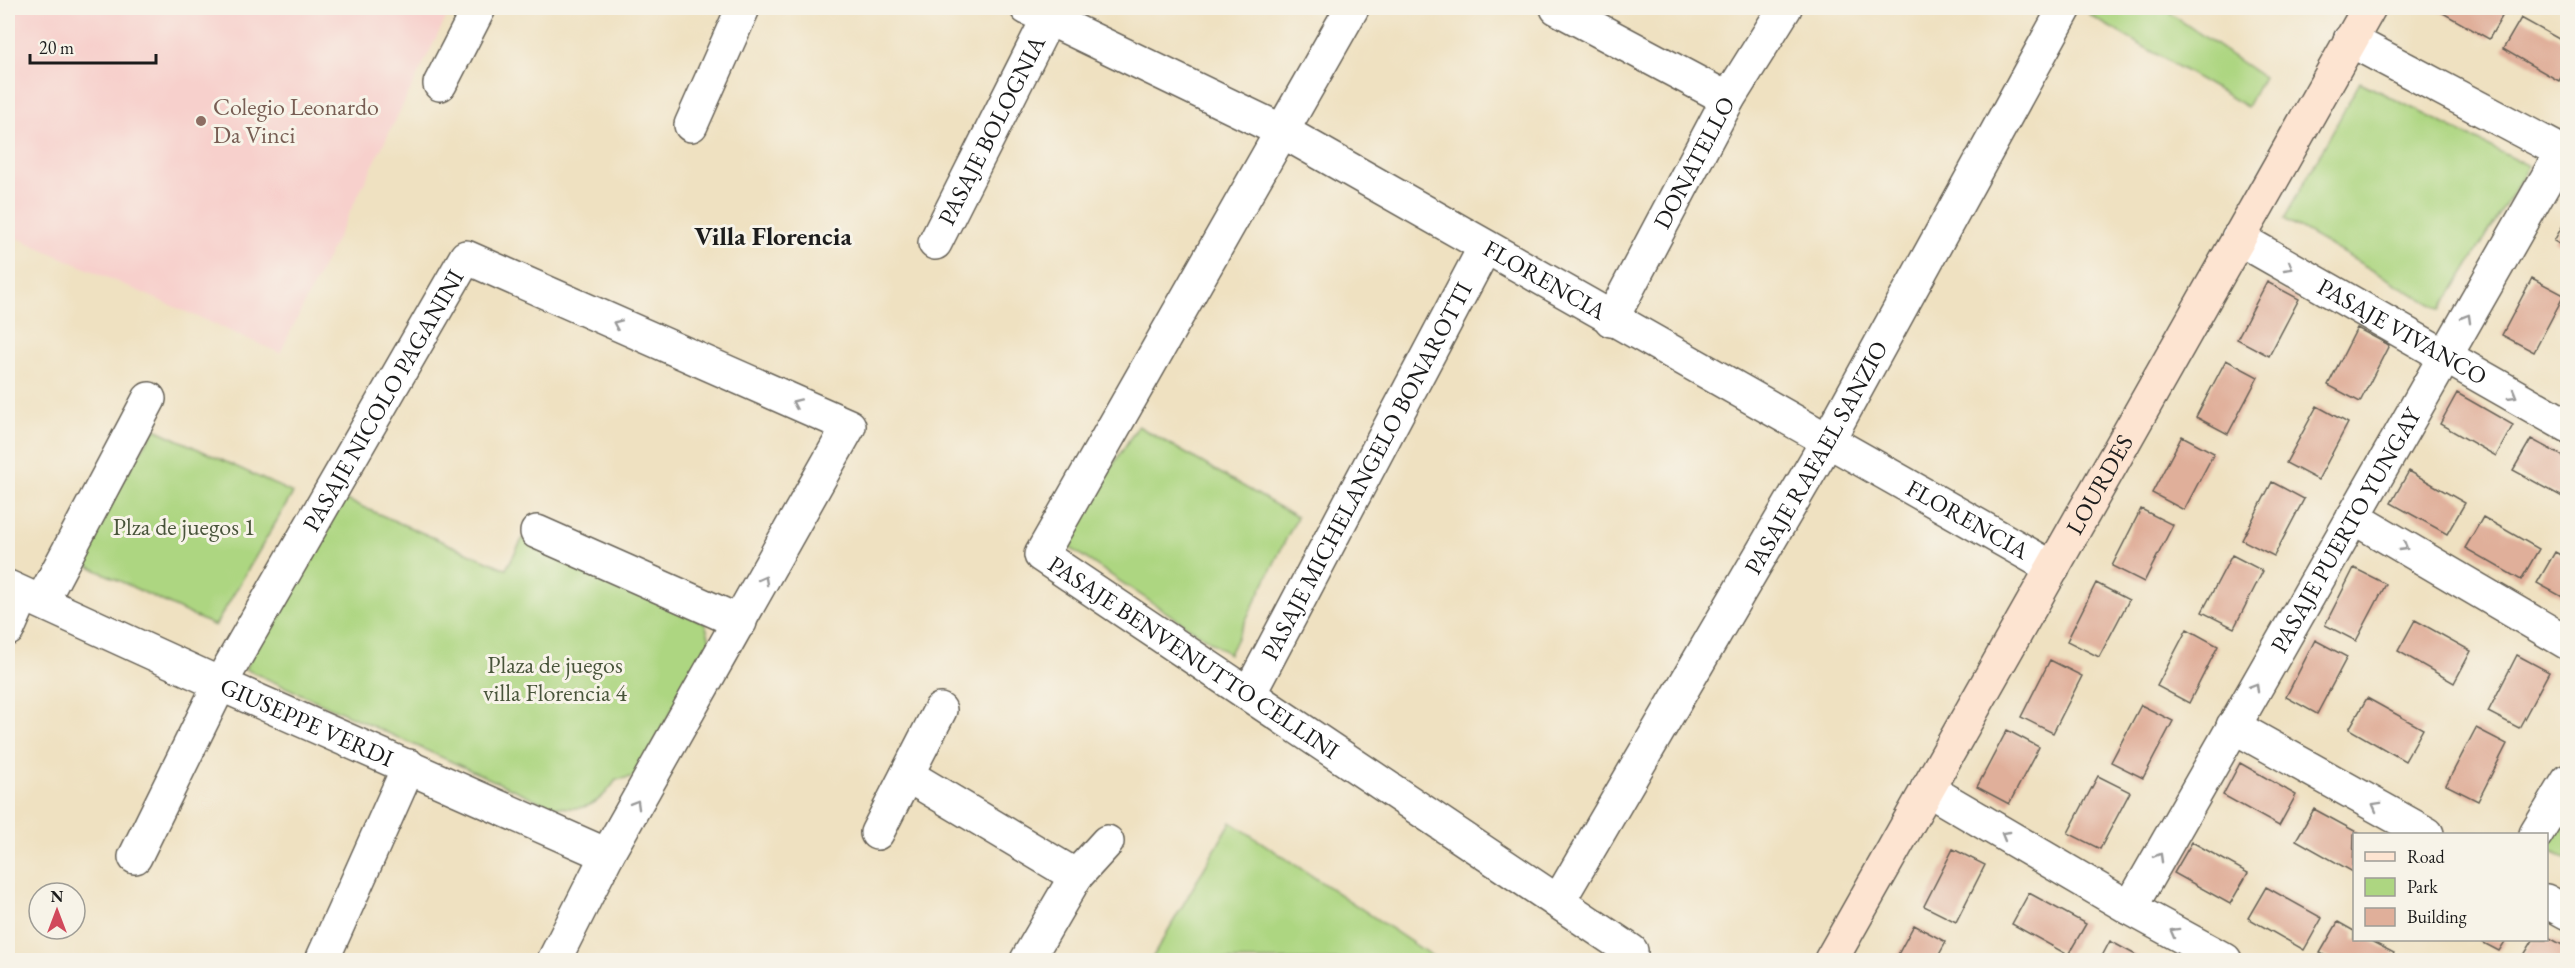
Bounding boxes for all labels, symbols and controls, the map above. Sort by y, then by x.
scale bar [30,27,156,65]
street label: PASAJE BOLOGNIA [931,30,1052,230]
text: 20 m [39,36,74,59]
place label: Colegio Leonardo Da Vinci [213,91,379,150]
street label: DONATELLO [1646,91,1742,234]
marker: Colegio Leonardo Da Vinci [194,114,208,128]
district label: Villa Florencia [694,219,852,253]
street label: FLORENCIA [1478,232,1612,327]
one-way arrow [2283,260,2293,271]
street label: PASAJE NICOLO PAGANINI [295,264,471,537]
street label: PASAJE VIVANCO [2312,271,2493,392]
street label: PASAJE MICHELANGELO BONAROTTI [1254,277,1479,665]
one-way arrow [2460,314,2471,324]
one-way arrow [613,319,624,331]
street label: PASAJE RAFAEL SANZIO [1737,335,1894,580]
one-way arrow [2507,388,2517,399]
one-way arrow [791,398,802,410]
street label: PASAJE PUERTO YUNGAY [2263,401,2428,658]
street label: LOURDES [2059,429,2140,540]
street label: FLORENCIA [1901,472,2035,566]
park label: Plza de juegos 1 [113,511,255,542]
one-way arrow [2398,539,2408,551]
street label: PASAJE BENVENUTTO CELLINI [1042,548,1345,766]
one-way arrow [756,576,768,586]
park label: Plaza de juegos villa Florencia 4 [483,649,627,708]
street label: GIUSEPPE VERDI [216,670,398,774]
one-way arrow [2248,683,2259,693]
one-way arrow [629,800,640,810]
one-way arrow [2372,802,2382,813]
one-way arrow [2001,830,2011,842]
legend [2353,833,2548,941]
text: Road [2407,845,2446,868]
one-way arrow [2151,853,2163,863]
text: Park [2407,875,2438,898]
north arrow [27,881,87,941]
text: N [51,886,64,907]
text: Building [2407,905,2467,928]
one-way arrow [2170,928,2180,939]

